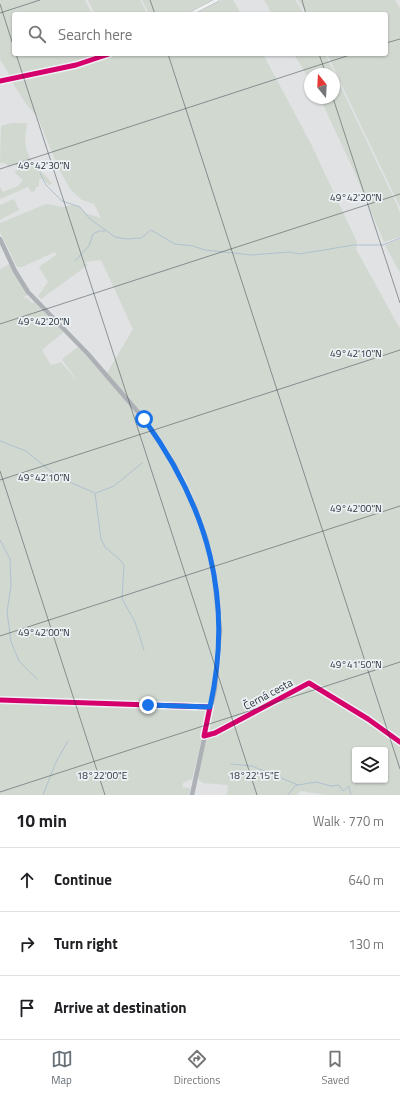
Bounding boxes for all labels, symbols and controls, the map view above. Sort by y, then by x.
search box [12,12,388,56]
icon: search [26,23,48,45]
text: Search here [58,23,132,46]
north arrow [304,68,340,104]
text: 49°42'30"N [18,158,70,173]
text: 49°42'20"N [330,190,382,205]
text: 49°42'20"N [18,314,70,329]
text: 49°42'10"N [330,346,382,361]
route start [135,410,153,428]
text: 49°42'10"N [18,470,70,485]
text: 49°42'00"N [330,501,382,516]
text: 49°42'00"N [18,625,70,640]
text: 49°41'50"N [330,657,382,672]
street label: Černá cesta [240,674,296,714]
route end [139,696,157,714]
map controls [352,747,388,783]
button: layers [352,747,388,783]
text: 18°22'00"E [77,768,128,783]
text: 18°22'15"E [229,768,280,783]
text: 10 min [16,808,67,834]
text: Walk · 770 m [313,811,384,831]
text: Continue [54,868,112,891]
icon: ahead [16,869,38,891]
text: 640 m [348,870,384,890]
text: Turn right [54,932,118,955]
icon: right [16,933,38,955]
text: 130 m [348,934,384,954]
text: Arrive at destination [54,996,187,1019]
icon: arrive [16,997,38,1019]
tab: Map [51,1048,73,1088]
tab: Directions [174,1048,220,1088]
tab: Saved [321,1048,349,1088]

